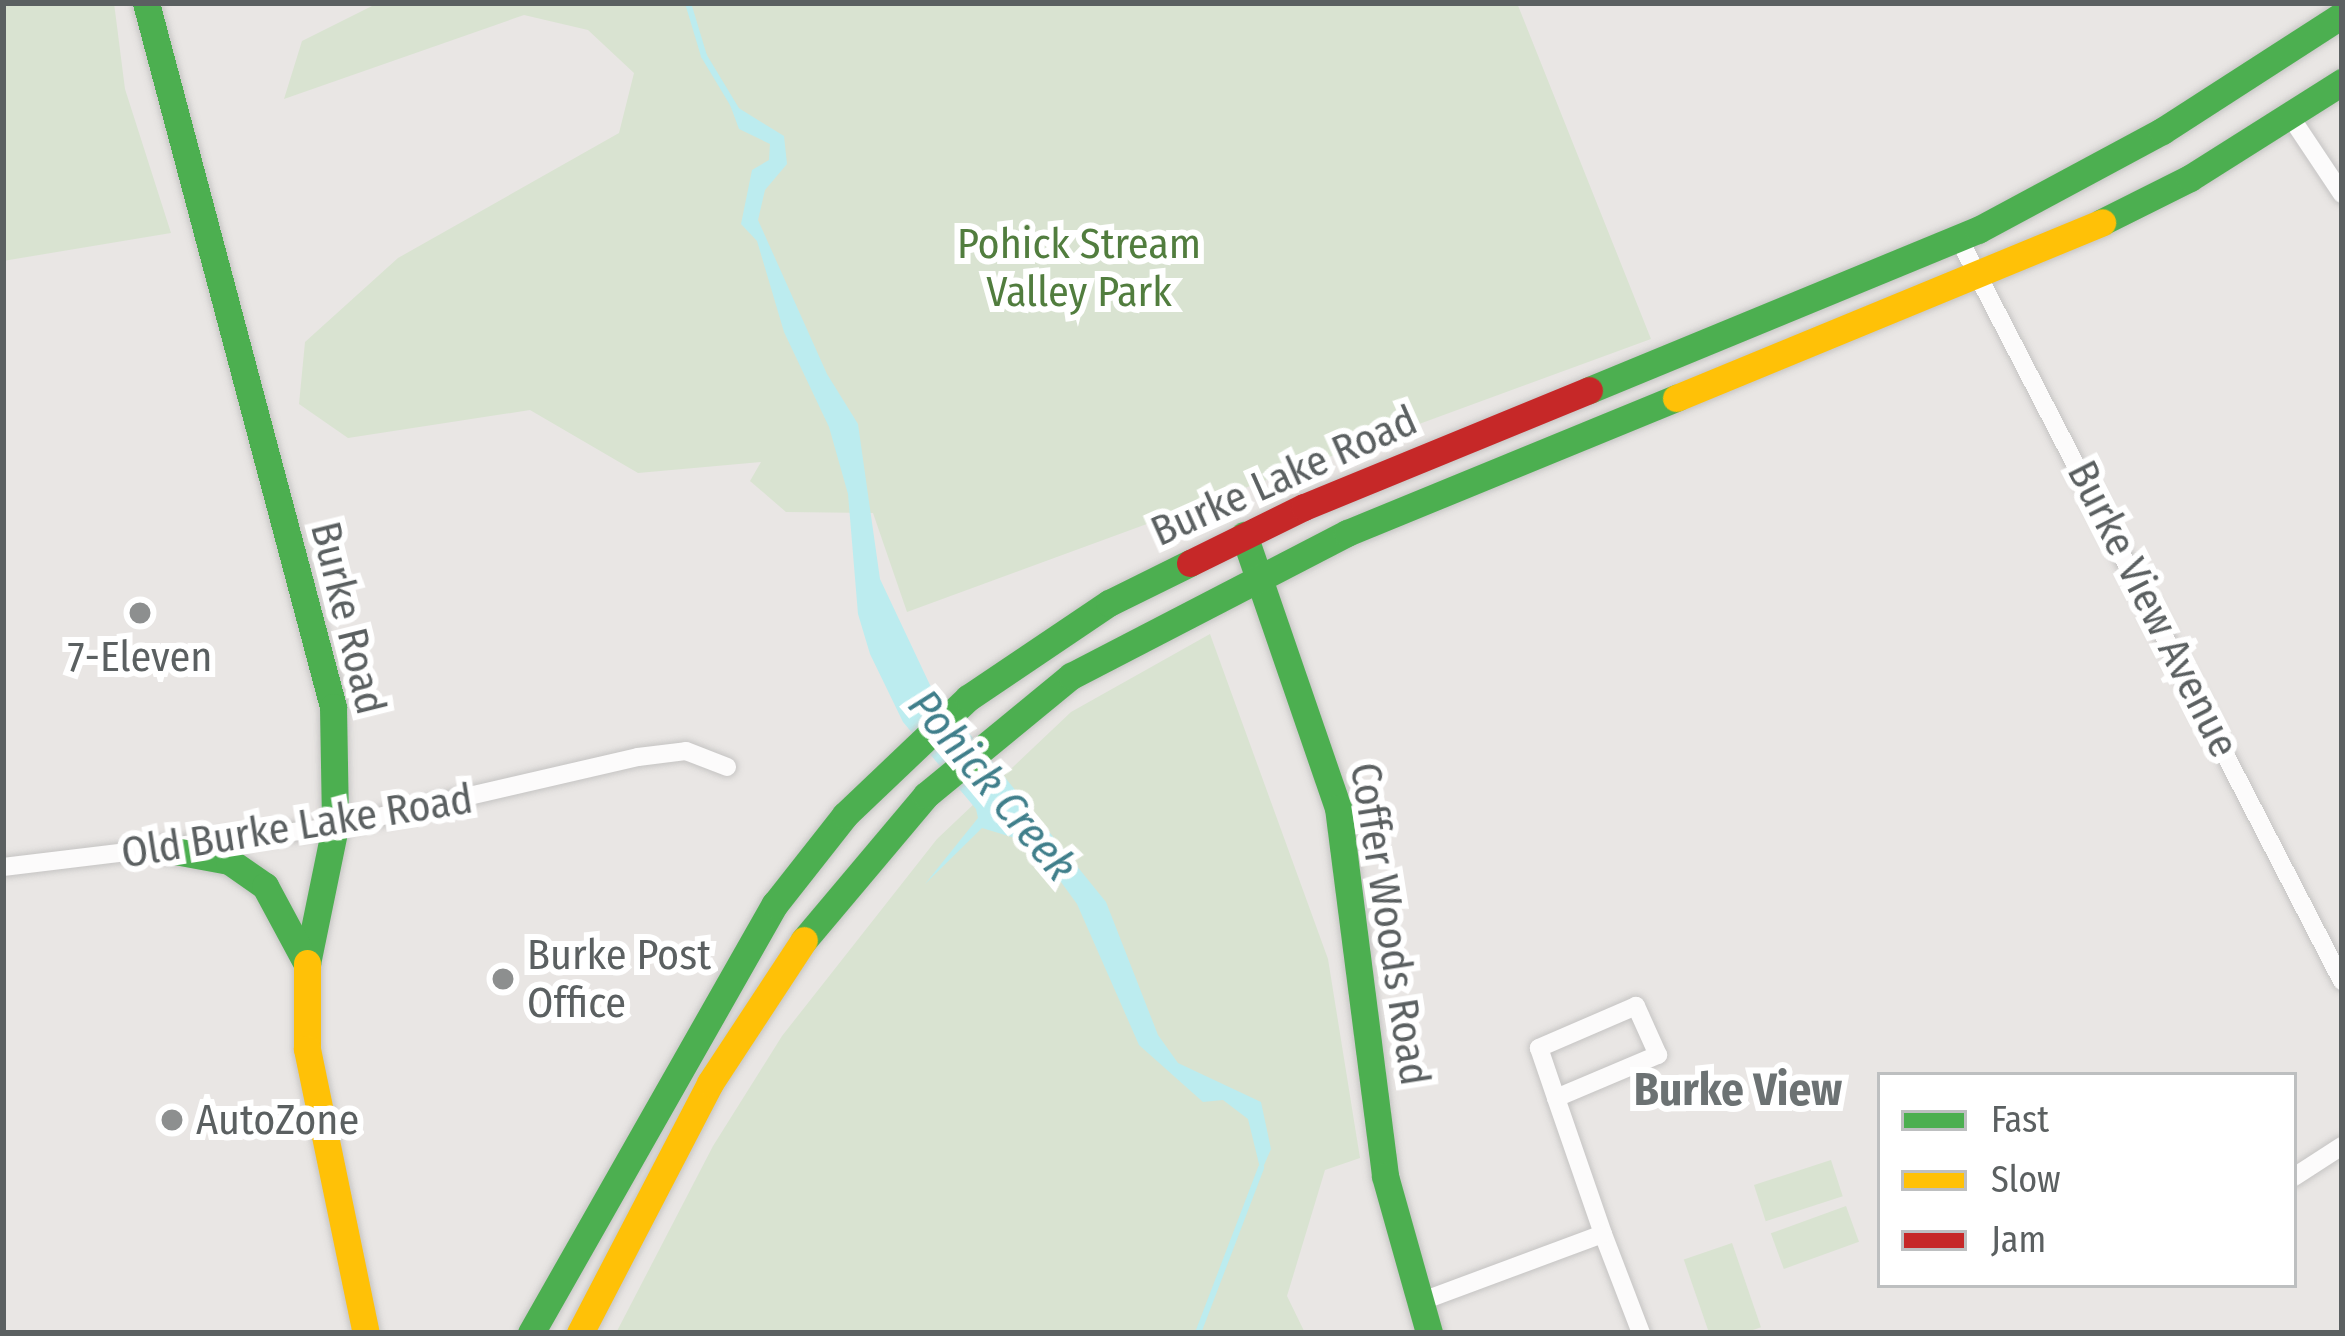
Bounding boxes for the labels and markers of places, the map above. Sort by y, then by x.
marker: 7-Eleven [127,600,153,626]
place label: 7-Eleven [68,632,212,682]
place label: Burke Post Office [527,930,711,1028]
marker: Burke Post Office [490,966,516,992]
place label: AutoZone [196,1095,359,1145]
marker: AutoZone [159,1107,185,1133]

